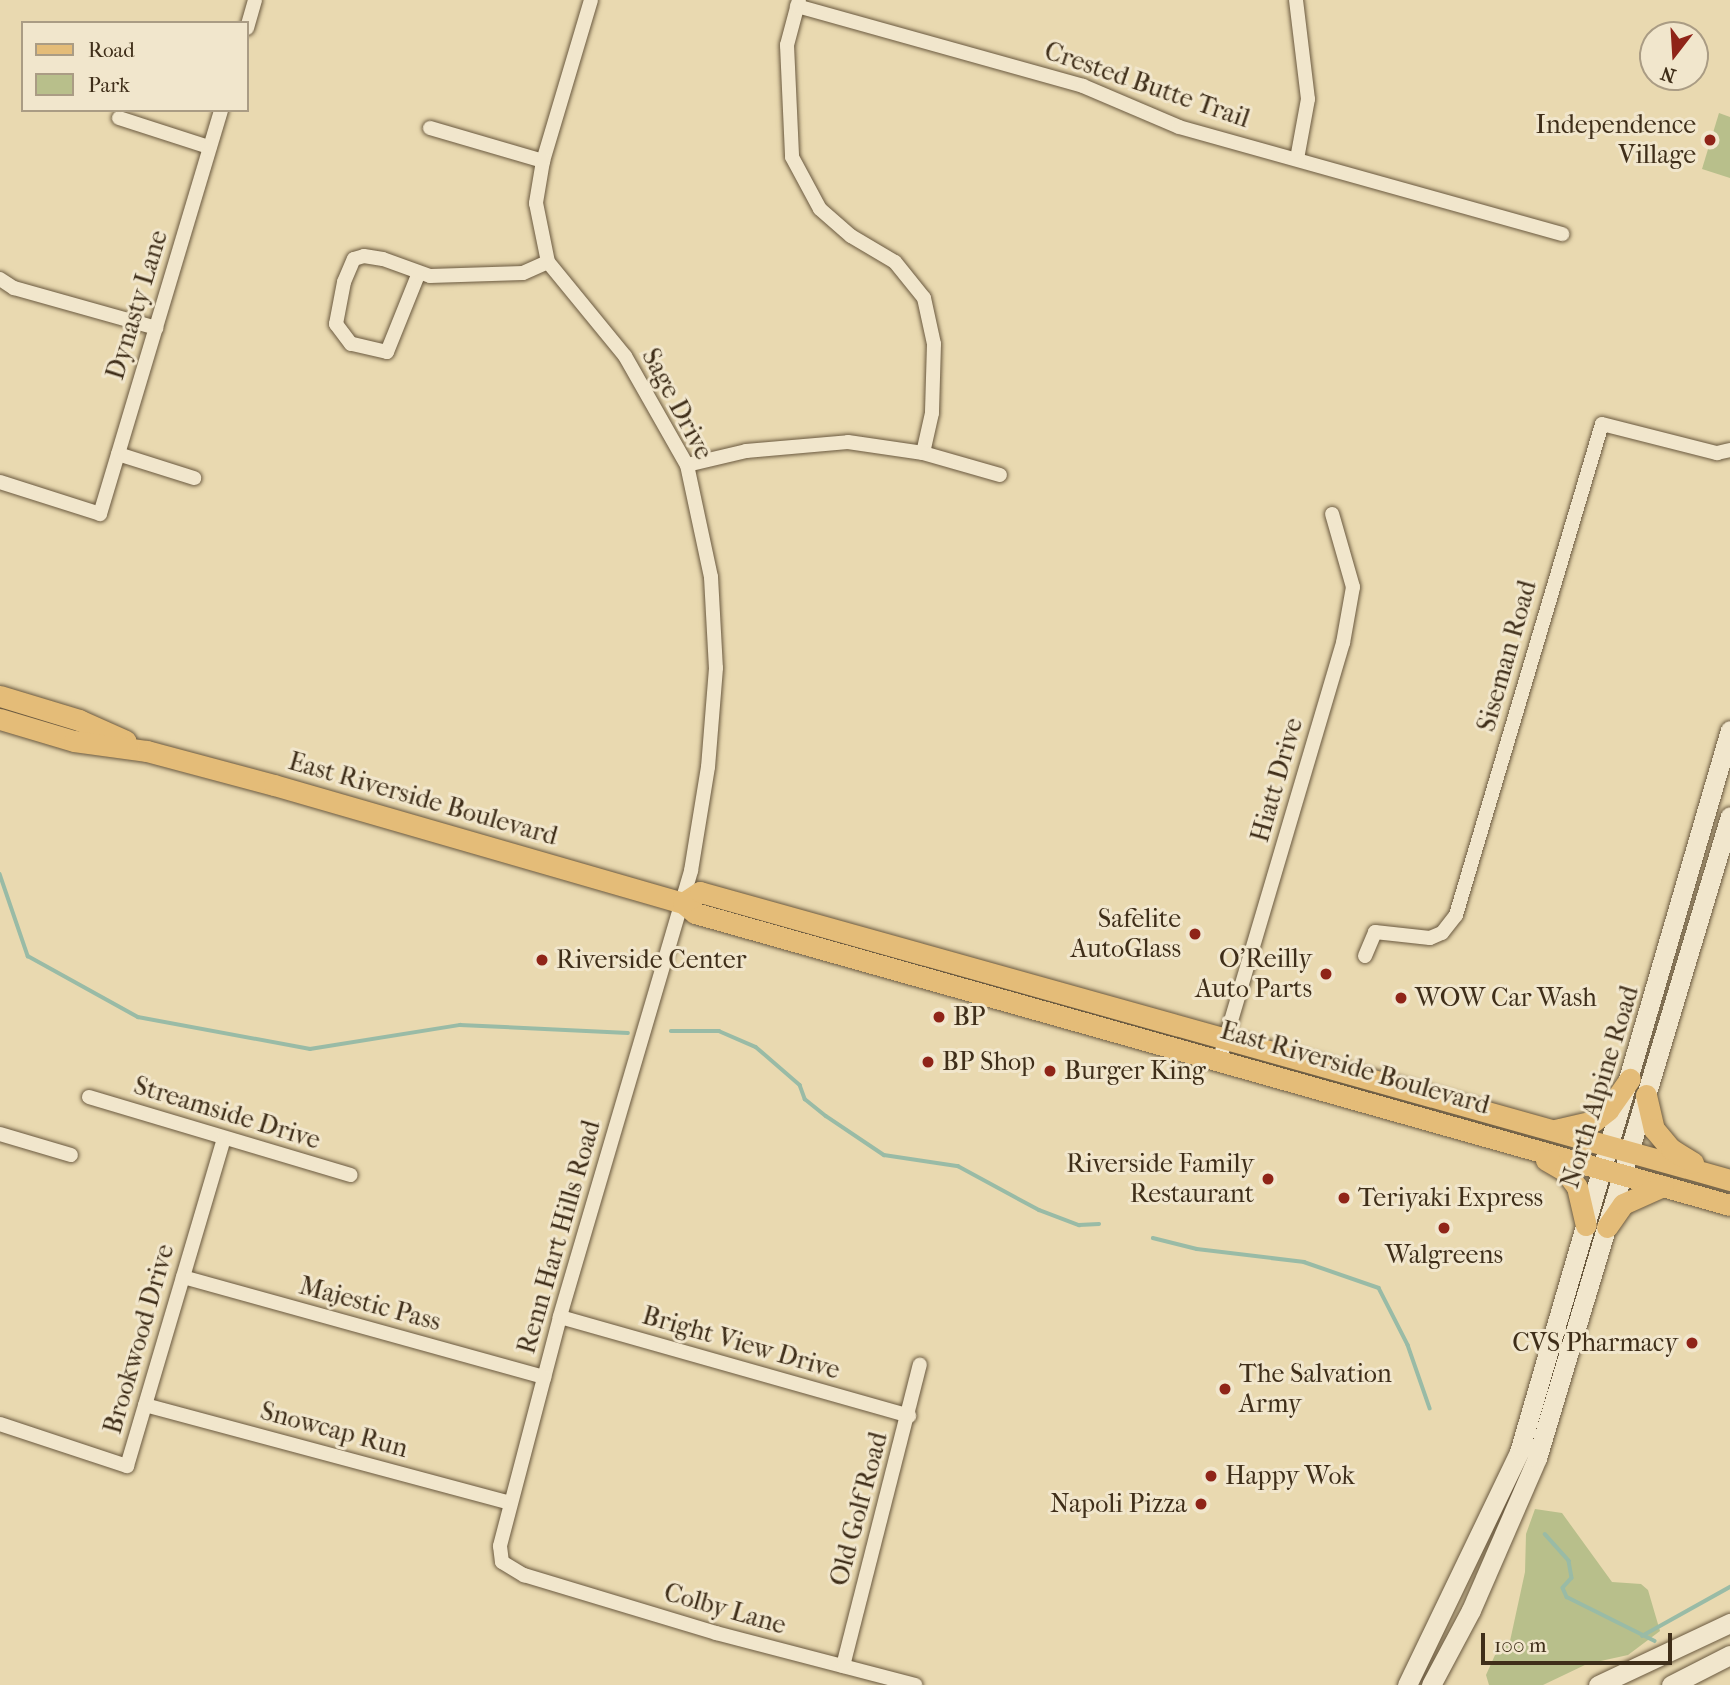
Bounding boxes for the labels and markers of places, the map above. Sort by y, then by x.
place label: Independence Village [1536,109,1696,170]
marker: Independence Village [1702,132,1718,148]
place label: Safelite AutoGlass [1070,903,1181,964]
marker: Safelite AutoGlass [1187,926,1203,942]
place label: O'Reilly Auto Parts [1195,943,1312,1004]
place label: Riverside Center [556,944,747,976]
marker: Riverside Center [534,952,550,968]
marker: O'Reilly Auto Parts [1318,966,1334,982]
place label: WOW Car Wash [1415,982,1597,1014]
marker: WOW Car Wash [1393,990,1409,1006]
place label: BP [953,1001,985,1033]
marker: BP [931,1009,947,1025]
place label: BP Shop [942,1046,1035,1078]
marker: BP Shop [920,1054,936,1070]
place label: Burger King [1064,1055,1206,1087]
marker: Burger King [1042,1063,1058,1079]
place label: Riverside Family Restaurant [1066,1148,1254,1210]
marker: Riverside Family Restaurant [1260,1171,1276,1187]
place label: Teriyaki Express [1358,1182,1543,1214]
marker: Teriyaki Express [1336,1190,1352,1206]
marker: Walgreens [1436,1220,1452,1236]
place label: Walgreens [1385,1239,1503,1271]
place label: CVS Pharmacy [1512,1327,1678,1359]
marker: CVS Pharmacy [1684,1335,1700,1351]
place label: The Salvation Army [1239,1358,1392,1420]
marker: The Salvation Army [1217,1381,1233,1397]
place label: Happy Wok [1225,1460,1355,1492]
marker: Happy Wok [1203,1468,1219,1484]
place label: Napoli Pizza [1050,1488,1187,1520]
marker: Napoli Pizza [1193,1496,1209,1512]

